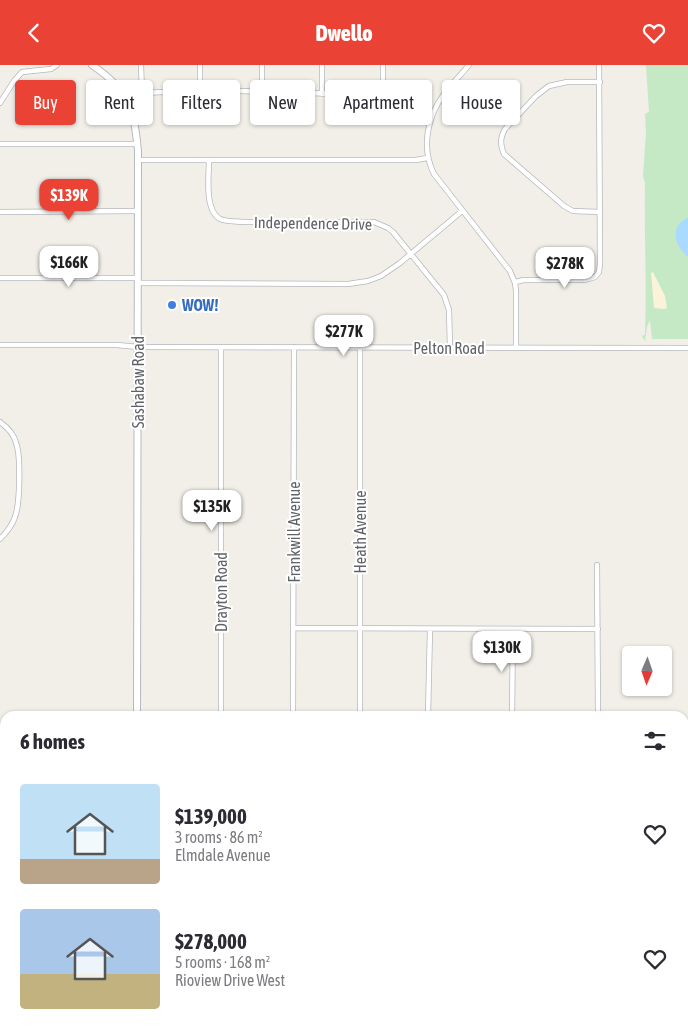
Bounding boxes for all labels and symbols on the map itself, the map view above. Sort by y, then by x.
pin: $139K [34,179,104,221]
street label: Independence Drive [254,213,372,234]
pin: $166K [34,245,104,288]
pin: $278K [530,247,600,289]
place label: WOW! [181,296,218,314]
marker: WOW! [166,299,178,311]
pin: $277K [309,315,379,357]
street label: Sashabaw Road [129,336,147,428]
street label: Pelton Road [413,339,485,357]
street label: Frankwill Avenue [285,482,303,582]
pin: $135K [177,489,247,532]
street label: Heath Avenue [351,491,369,573]
street label: Drayton Road [212,552,231,632]
pin: $130K [467,631,537,673]
north arrow [622,646,672,696]

